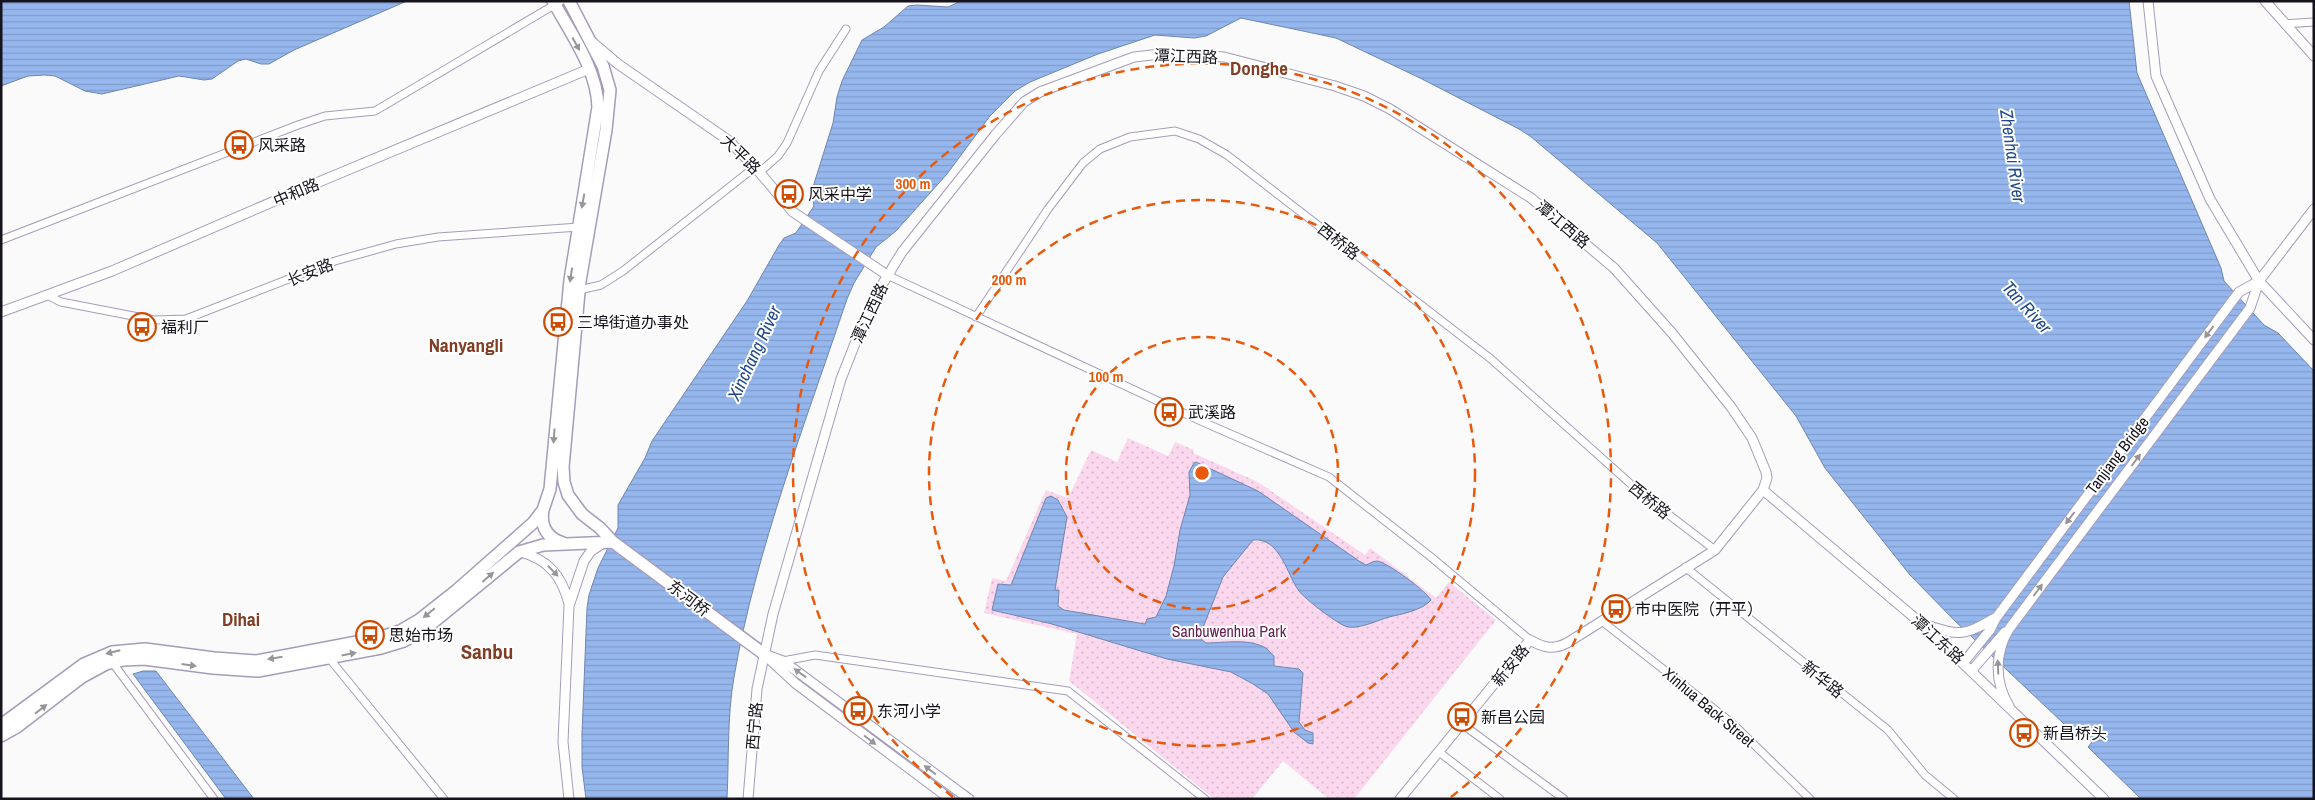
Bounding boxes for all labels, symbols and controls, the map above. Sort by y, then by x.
one-way arrow [572,37,581,51]
street label: 潭江西路 [1154,44,1218,68]
district label: Donghe [1230,55,1288,81]
water label: Zhenhai River [1994,107,2032,205]
street label: 大平路 [716,129,766,179]
bus stop icon: 风采路 [224,130,254,160]
place label: 风采路 [258,134,306,156]
street label: 中和路 [270,172,322,212]
text: 300 m [896,173,930,194]
bus stop icon: 风采中学 [774,179,804,209]
place label: 风采中学 [808,183,872,205]
one-way arrow [579,193,587,209]
street label: 潭江西路 [1531,195,1595,253]
street label: 西桥路 [1313,218,1365,264]
street label: 长安路 [284,253,336,291]
one-way arrow [566,267,574,283]
text: 200 m [992,269,1026,290]
water label: Tan River [1997,275,2058,340]
street label: 潭江西路 [846,279,892,347]
water label: Xinchang River [721,301,787,405]
bus stop icon: 三埠街道办事处 [543,307,573,337]
place label: 三埠街道办事处 [577,311,689,333]
bus stop icon: 福利厂 [127,312,157,342]
place label: 福利厂 [161,316,209,338]
one-way arrow [2204,325,2215,338]
district label: Nanyangli [429,332,503,358]
text: 100 m [1089,366,1123,387]
bus stop icon: 武溪路 [1154,397,1184,427]
place label: 武溪路 [1188,401,1236,423]
street label: Tanjiang Bridge [2080,412,2154,498]
one-way arrow [549,429,557,445]
one-way arrow [2131,453,2141,467]
centre of rings [1193,464,1211,482]
street label: 西桥路 [1624,476,1676,524]
one-way arrow [2065,511,2076,524]
one-way arrow [547,564,559,576]
one-way arrow [481,571,494,582]
street label: 东河桥 [663,575,715,621]
one-way arrow [2033,584,2044,597]
bus stop icon: 市中医院（开平） [1601,594,1631,624]
place label: 市中医院（开平） [1635,598,1763,620]
district label: Dihai [222,606,260,632]
one-way arrow [423,607,436,618]
street label: 潭江东路 [1907,609,1969,669]
bus stop icon: 思始市场 [355,620,385,650]
park label: Sanbuwenhua Park [1172,620,1287,642]
place label: 思始市场 [389,624,453,646]
district label: Sanbu [461,637,513,666]
street label: 新安路 [1486,639,1534,691]
one-way arrow [106,648,121,656]
one-way arrow [342,650,358,658]
one-way arrow [266,654,282,662]
street label: 新华路 [1797,655,1849,703]
one-way arrow [1994,659,2002,675]
one-way arrow [181,661,197,669]
street label: Xinhua Back Street [1659,662,1760,752]
one-way arrow [793,668,807,678]
bus stop icon: 东河小学 [843,696,873,726]
place label: 东河小学 [877,700,941,722]
street label: 西宁路 [741,701,767,751]
bus stop icon: 新昌公园 [1447,702,1477,732]
one-way arrow [34,703,47,714]
place label: 新昌公园 [1481,706,1545,728]
bus stop icon: 新昌桥头 [2009,718,2039,748]
place label: 新昌桥头 [2043,722,2107,744]
one-way arrow [863,734,876,745]
one-way arrow [924,764,937,775]

